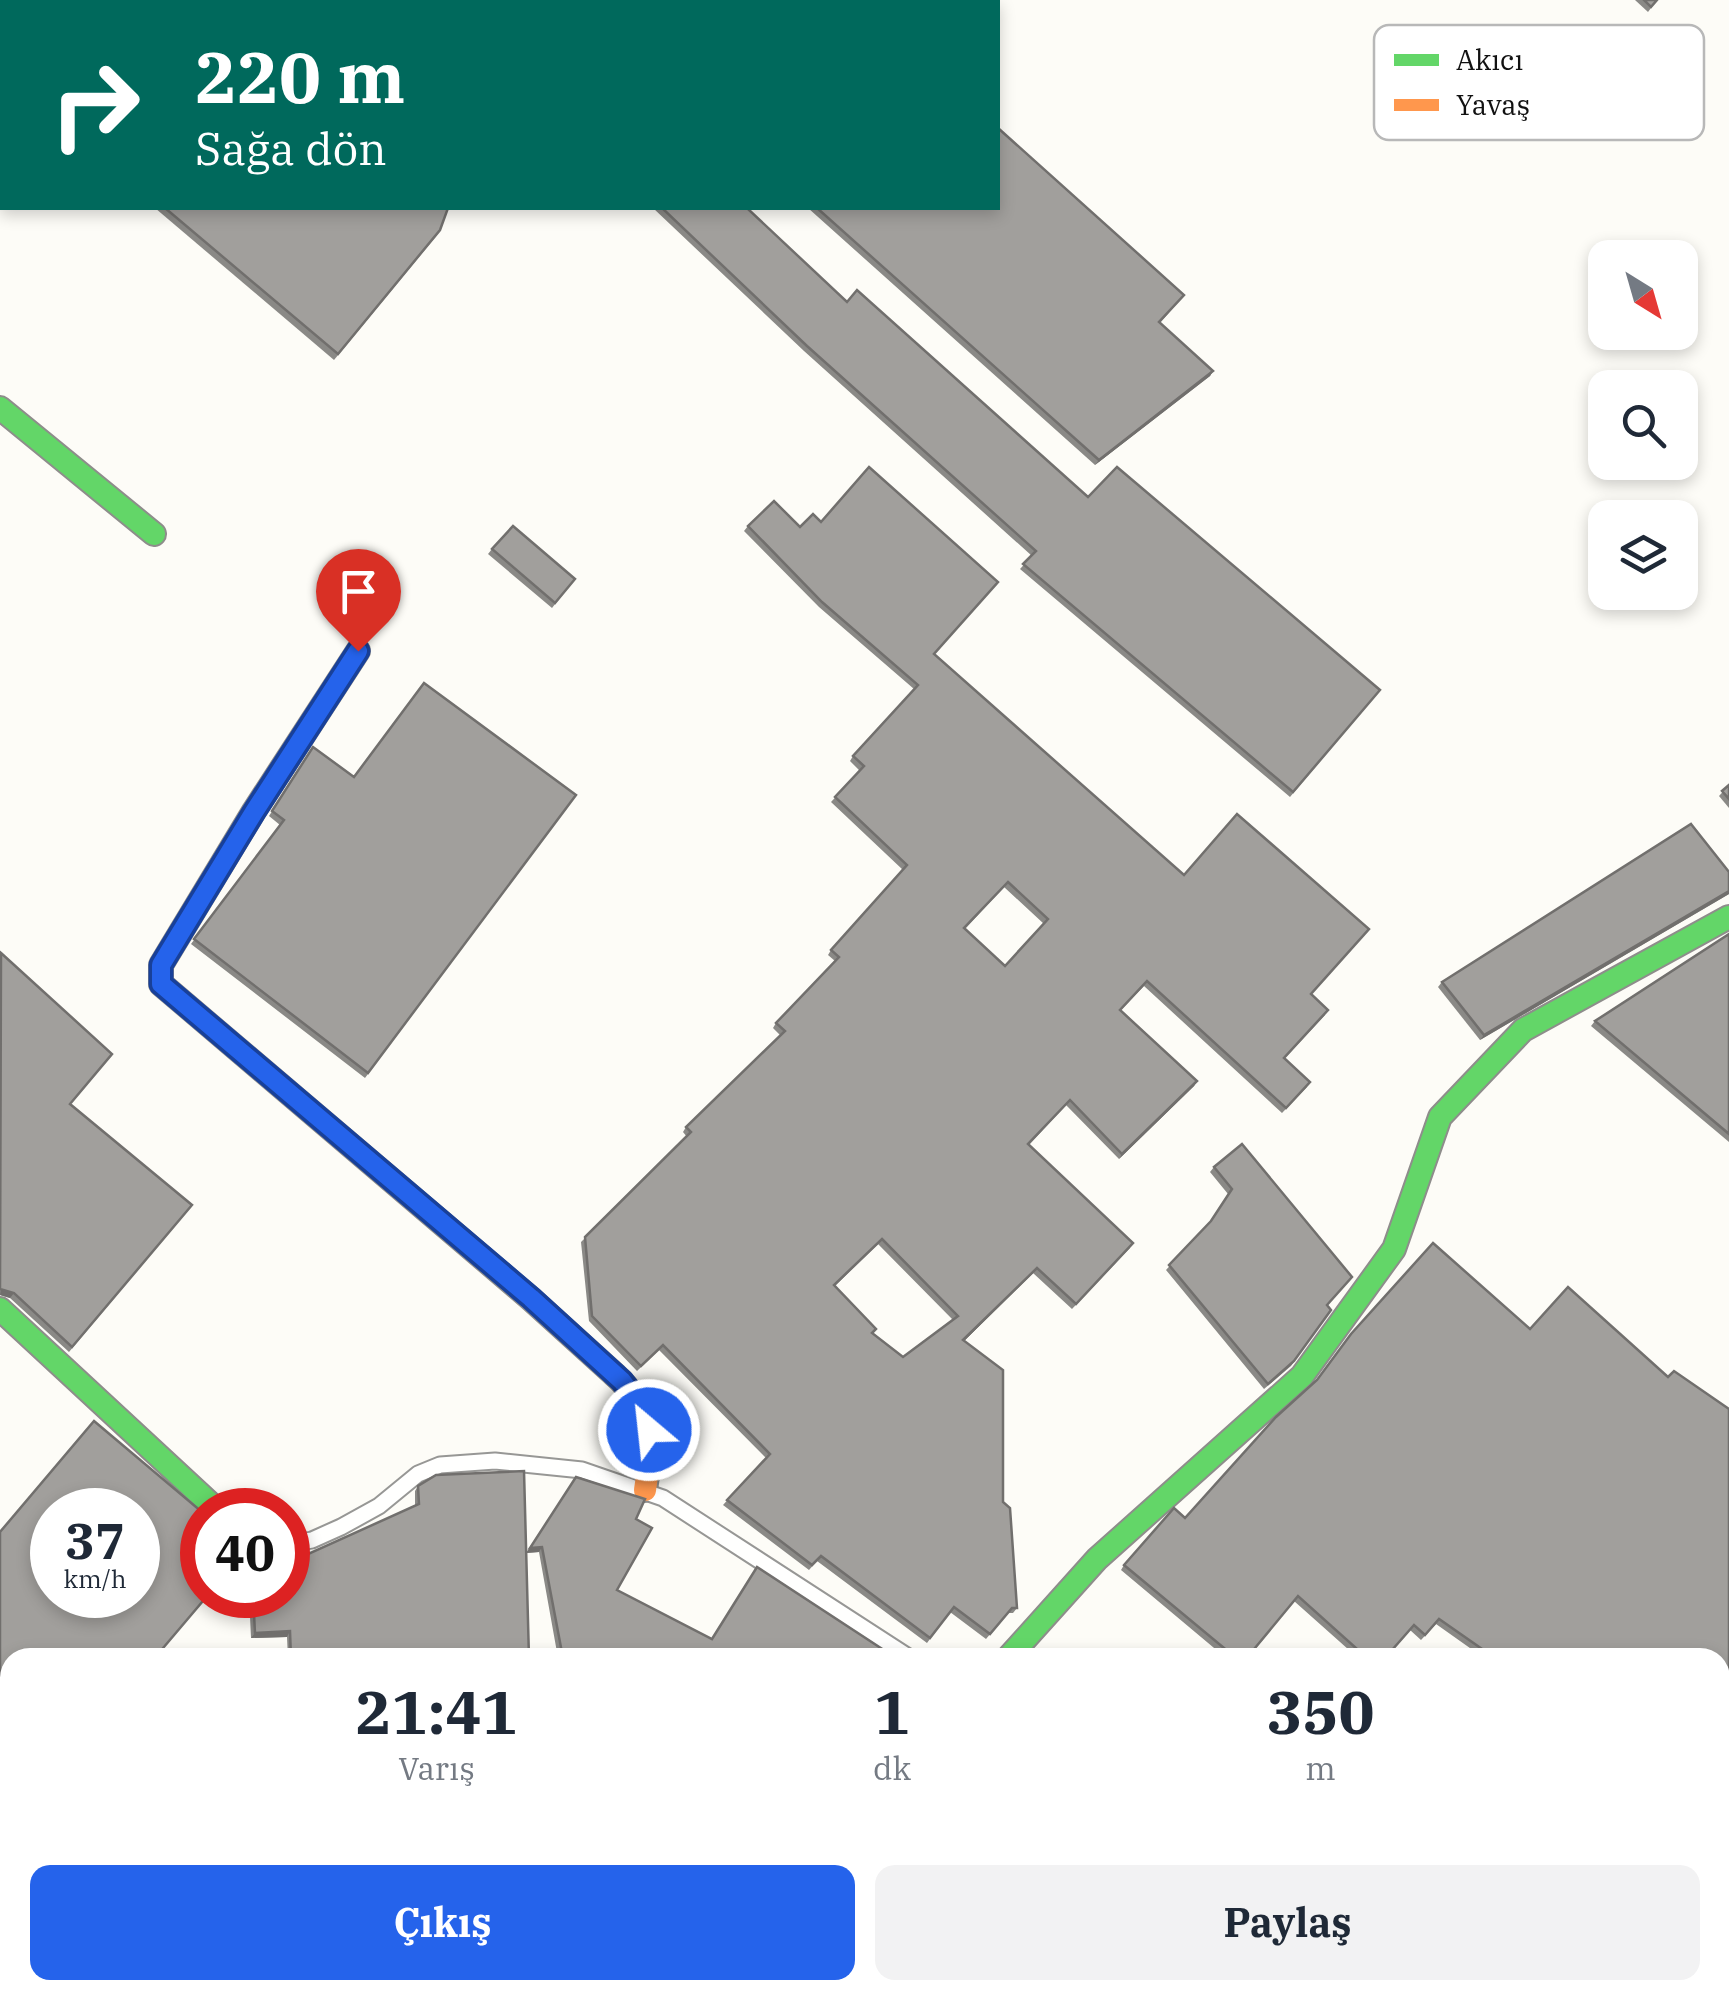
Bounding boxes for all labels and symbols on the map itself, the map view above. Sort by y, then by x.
legend [1374,25,1704,140]
text: Akıcı [1456,41,1523,78]
text: Yavaş [1456,86,1530,123]
north arrow [1588,240,1698,350]
pin [316,549,401,652]
position arrow [597,1378,701,1482]
speed limit sign: 40 [180,1488,310,1618]

